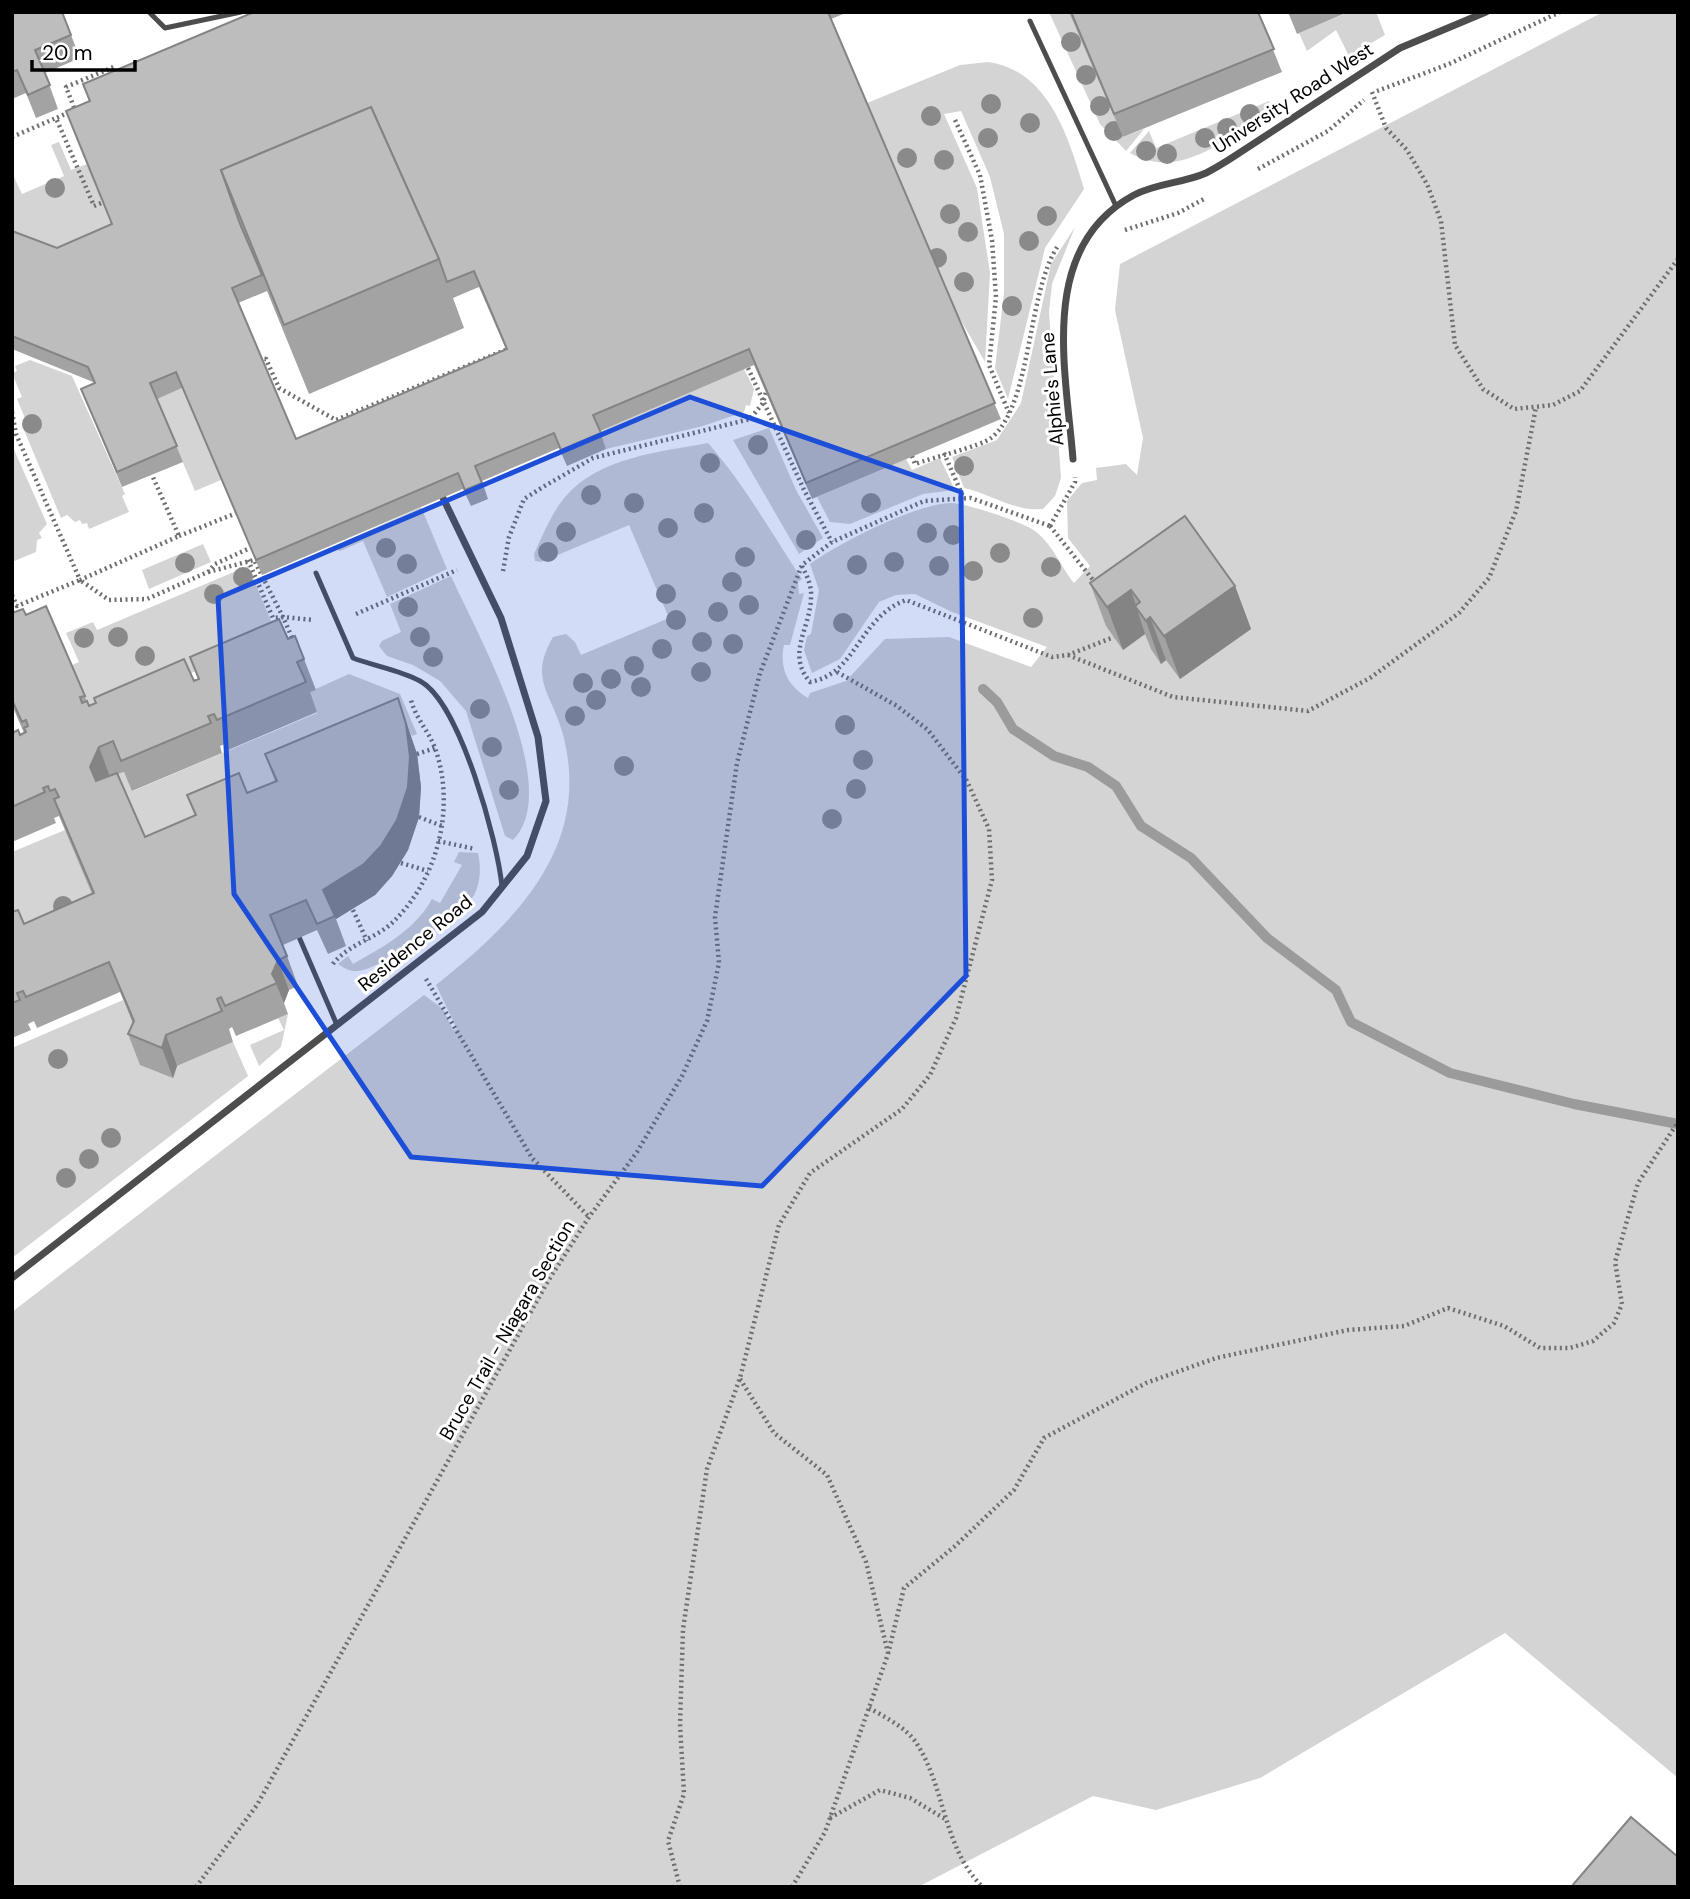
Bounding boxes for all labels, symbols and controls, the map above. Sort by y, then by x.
scale bar [32,28,135,72]
street label: University Road West [1208,37,1378,159]
text: 20 m [42,39,93,67]
street label: Alphie's Lane [1035,331,1069,447]
street label: Residence Road [353,889,477,997]
street label: Bruce Trail - Niagara Section [434,1215,580,1445]

